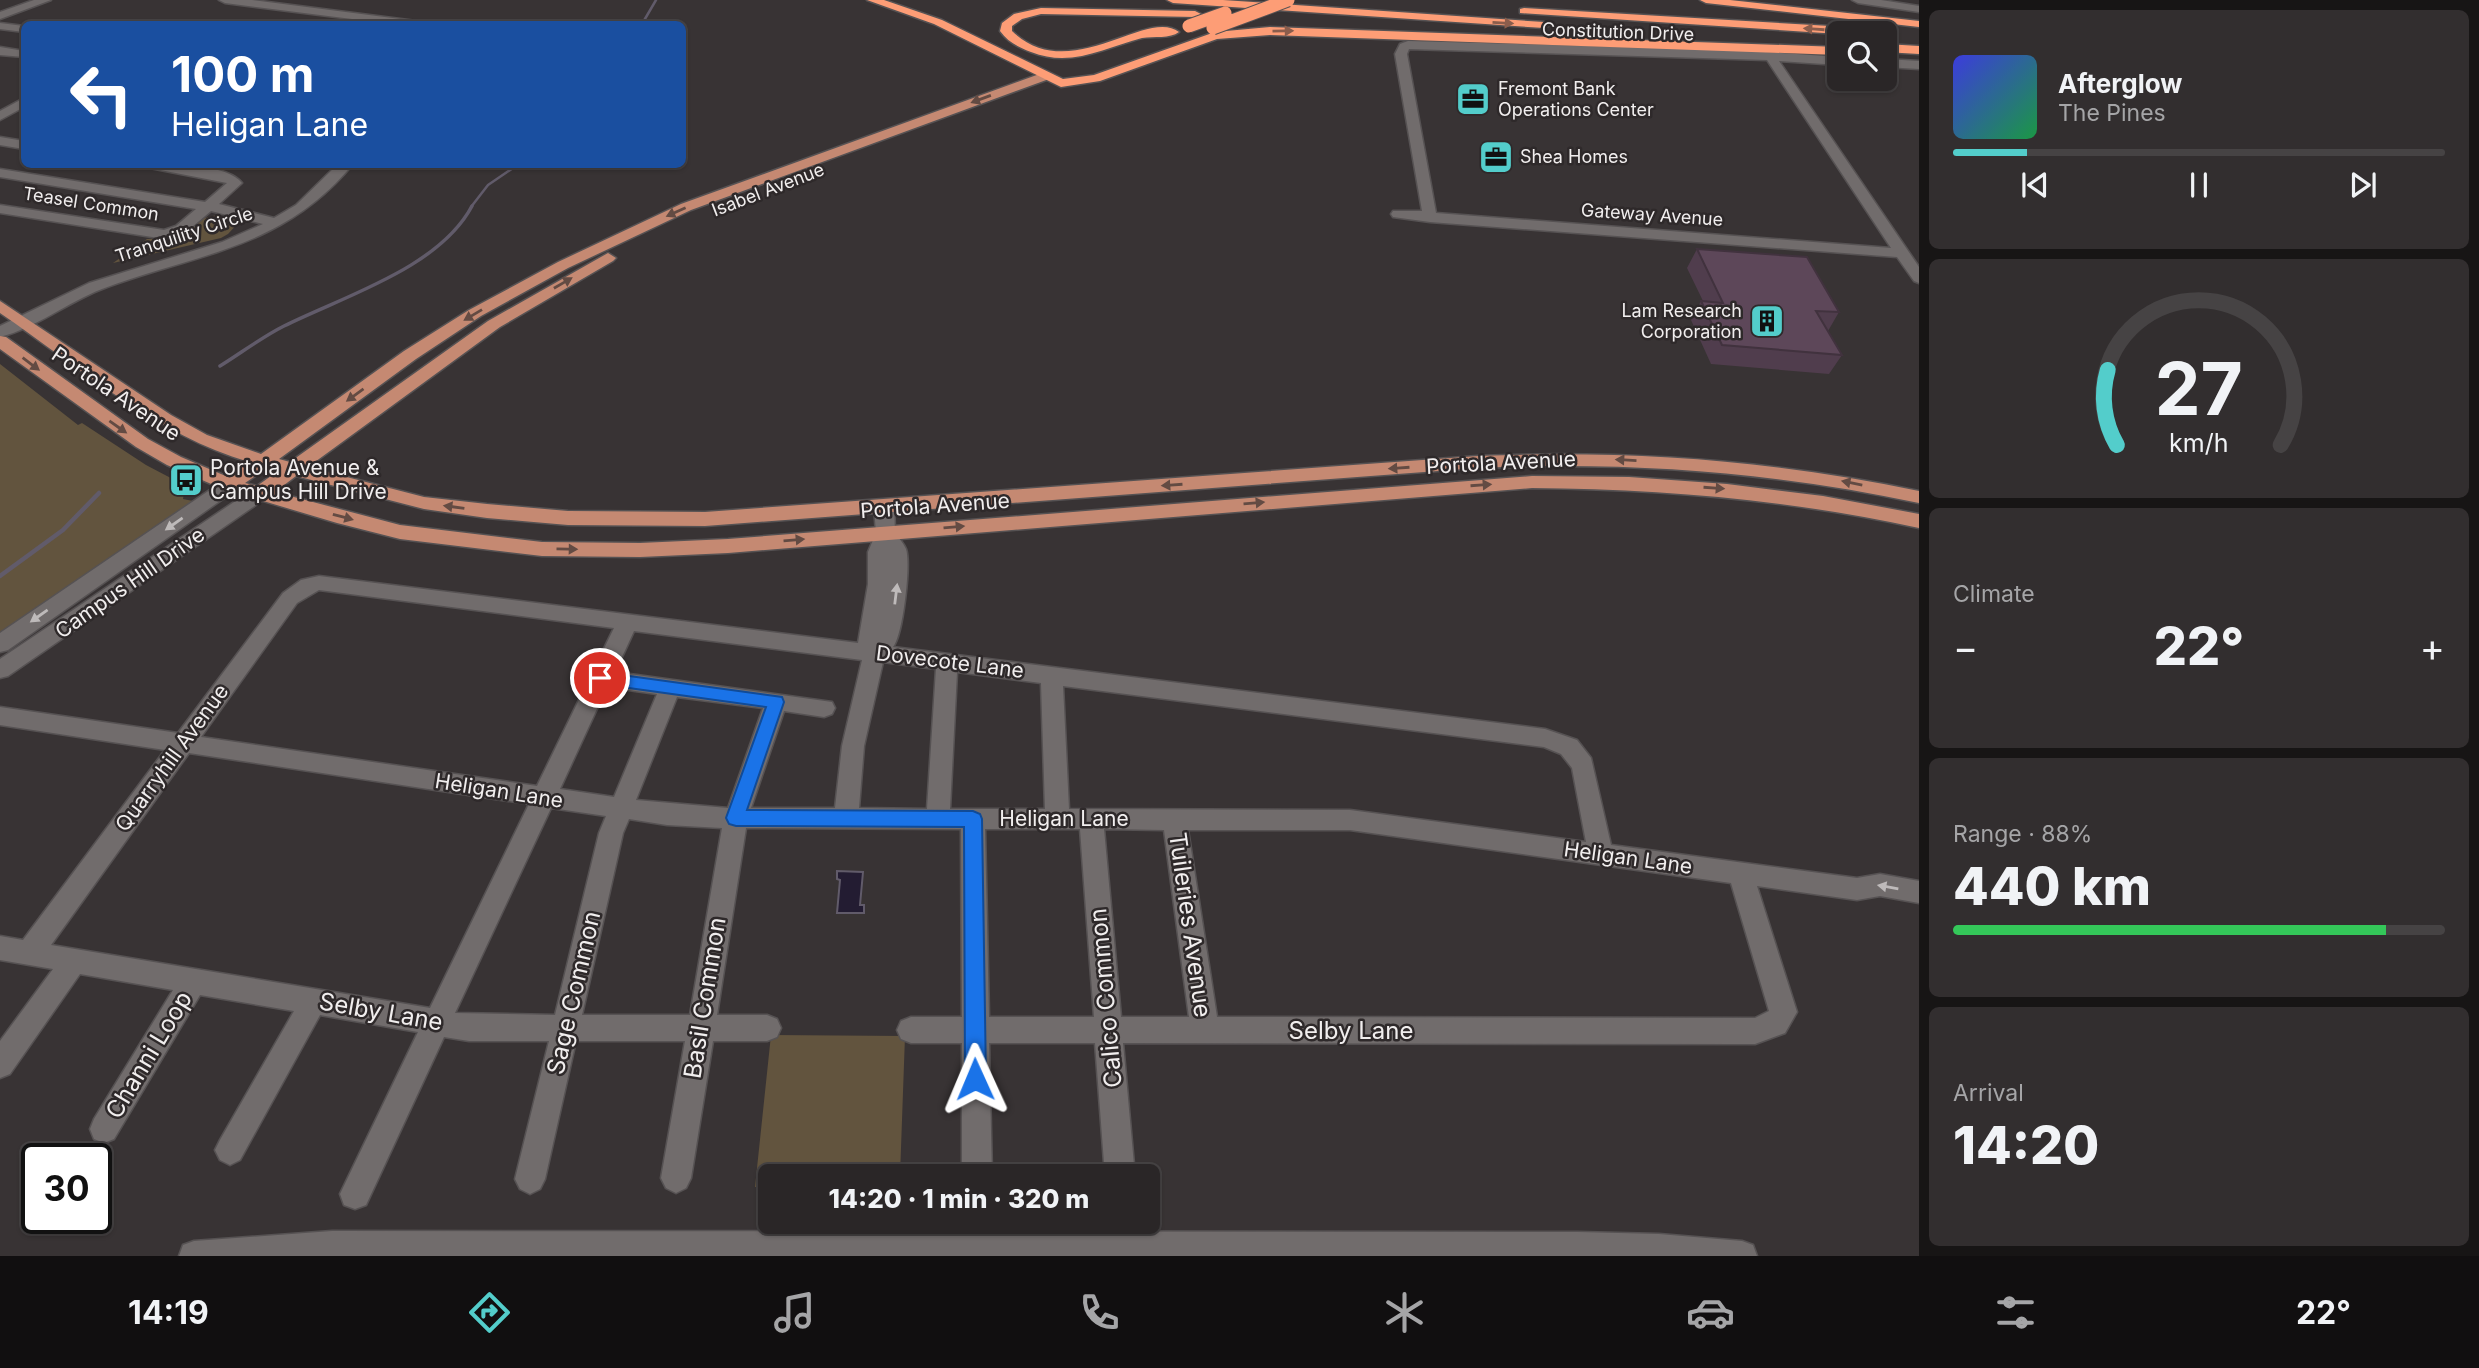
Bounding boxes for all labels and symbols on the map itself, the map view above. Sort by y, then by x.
one-way arrow [1492,18,1514,29]
street label: Constitution Drive [1542,18,1694,45]
one-way arrow [1803,23,1825,34]
one-way arrow [1272,25,1294,37]
place label: Fremont Bank Operations Center [1498,78,1654,120]
office icon: Fremont Bank Operations Center [1454,80,1492,118]
one-way arrow [970,94,991,105]
office icon: Shea Homes [1477,138,1515,176]
place label: Shea Homes [1520,146,1628,167]
street label: Isabel Avenue [709,158,827,221]
street label: Teasel Common [22,182,161,225]
street label: Gateway Avenue [1580,199,1724,230]
street label: Tranquility Circle [112,202,255,267]
one-way arrow [665,207,686,218]
one-way arrow [553,277,573,289]
place label: Lam Research Corporation [1621,300,1742,342]
building icon: Lam Research Corporation [1748,302,1786,340]
one-way arrow [463,308,482,321]
street label: Portola Avenue [47,341,185,446]
one-way arrow [22,357,40,371]
one-way arrow [346,388,364,402]
one-way arrow [109,420,127,434]
street label: Portola Avenue [1425,446,1576,479]
one-way arrow [1615,454,1637,465]
place label: Portola Avenue & Campus Hill Drive [210,455,387,504]
bus stop icon: Portola Avenue & Campus Hill Drive [167,461,205,499]
one-way arrow [1388,463,1410,474]
one-way arrow [1841,477,1863,488]
one-way arrow [1470,479,1492,490]
one-way arrow [1161,480,1183,491]
one-way arrow [1703,483,1725,494]
street label: Portola Avenue [859,488,1011,523]
one-way arrow [1243,497,1265,508]
one-way arrow [442,501,464,512]
one-way arrow [333,513,354,523]
one-way arrow [165,517,183,531]
one-way arrow [943,521,965,532]
street label: Campus Hill Drive [50,522,209,644]
one-way arrow [784,534,806,545]
one-way arrow [557,544,579,555]
one-way arrow [890,583,901,605]
one-way arrow [29,610,49,623]
street label: Dovecote Lane [875,640,1025,683]
pin [570,648,630,708]
street label: Quarryhill Avenue [110,679,233,836]
street label: Heligan Lane [433,768,565,813]
street label: Heligan Lane [999,806,1129,831]
street label: Tuileries Avenue [1163,831,1218,1019]
street label: Heligan Lane [1562,836,1694,879]
one-way arrow [1877,881,1899,892]
street label: Calico Common [1083,907,1128,1089]
street label: Sage Common [541,908,606,1077]
street label: Basil Common [677,915,732,1081]
street label: Channi Loop [99,986,198,1124]
street label: Selby Lane [317,986,445,1037]
street label: Selby Lane [1289,1016,1413,1045]
position arrow [938,1042,1012,1116]
speed limit sign: 30 [21,1143,112,1234]

